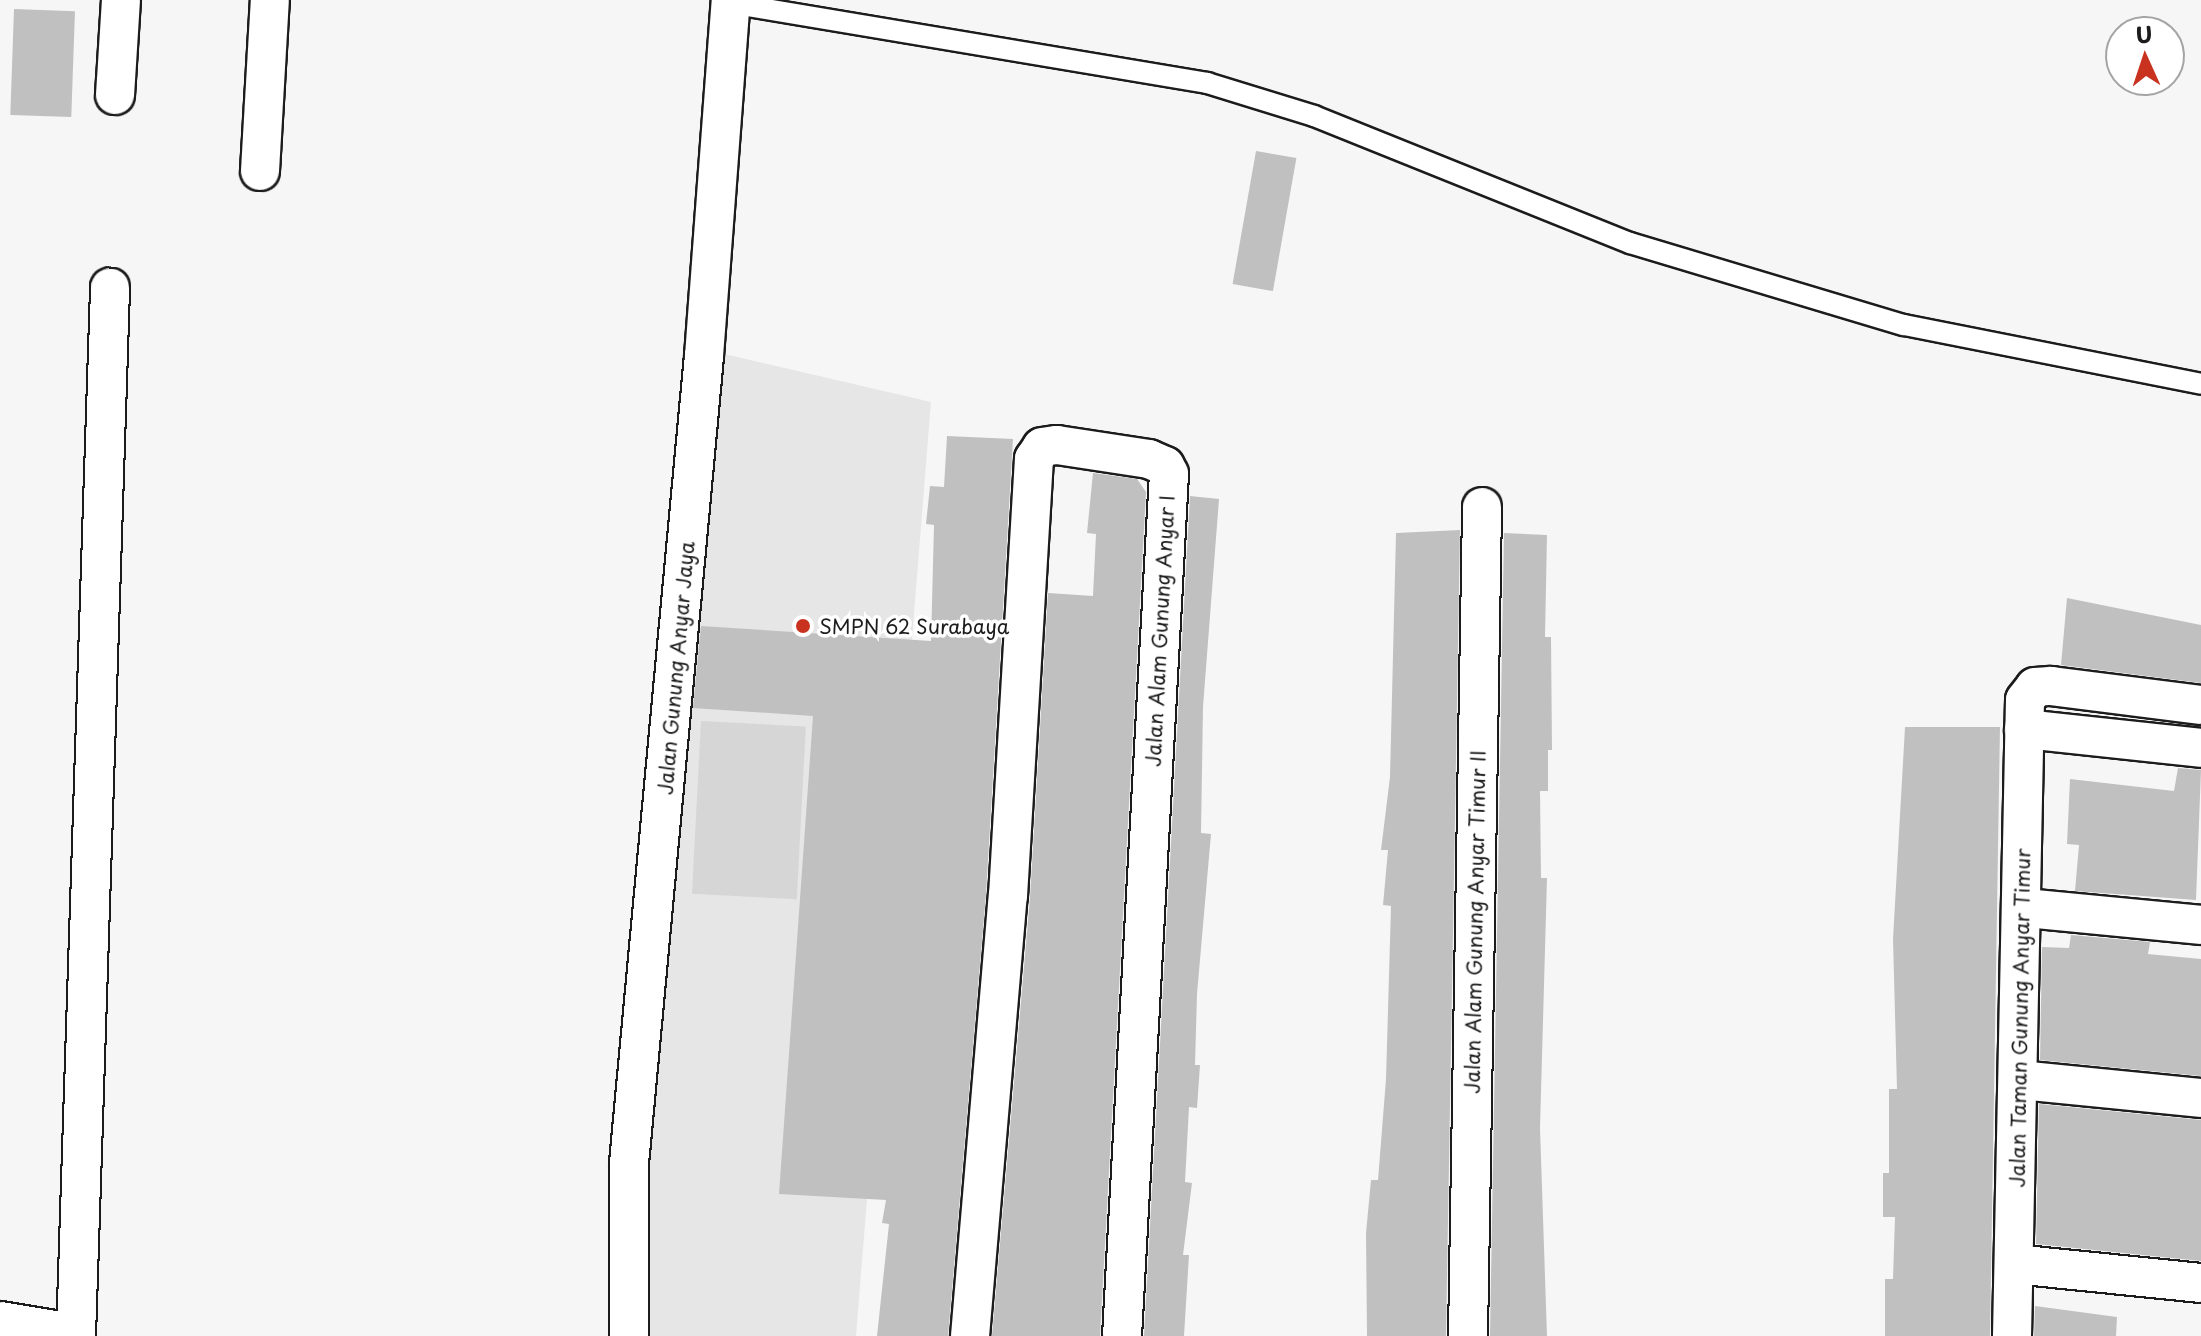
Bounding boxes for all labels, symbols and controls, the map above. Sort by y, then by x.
north arrow [2105,16,2185,96]
text: U [2135,17,2153,50]
street label: Jalan Alam Gunung Anyar I [1141,494,1179,768]
street label: Jalan Gunung Anyar Jaya [653,539,699,797]
place label: SMPN 62 Surabaya [819,614,1012,638]
marker: SMPN 62 Surabaya [794,617,812,635]
street label: Jalan Alam Gunung Anyar Timur II [1460,750,1490,1094]
street label: Jalan Taman Gunung Anyar Timur [2005,847,2035,1189]

